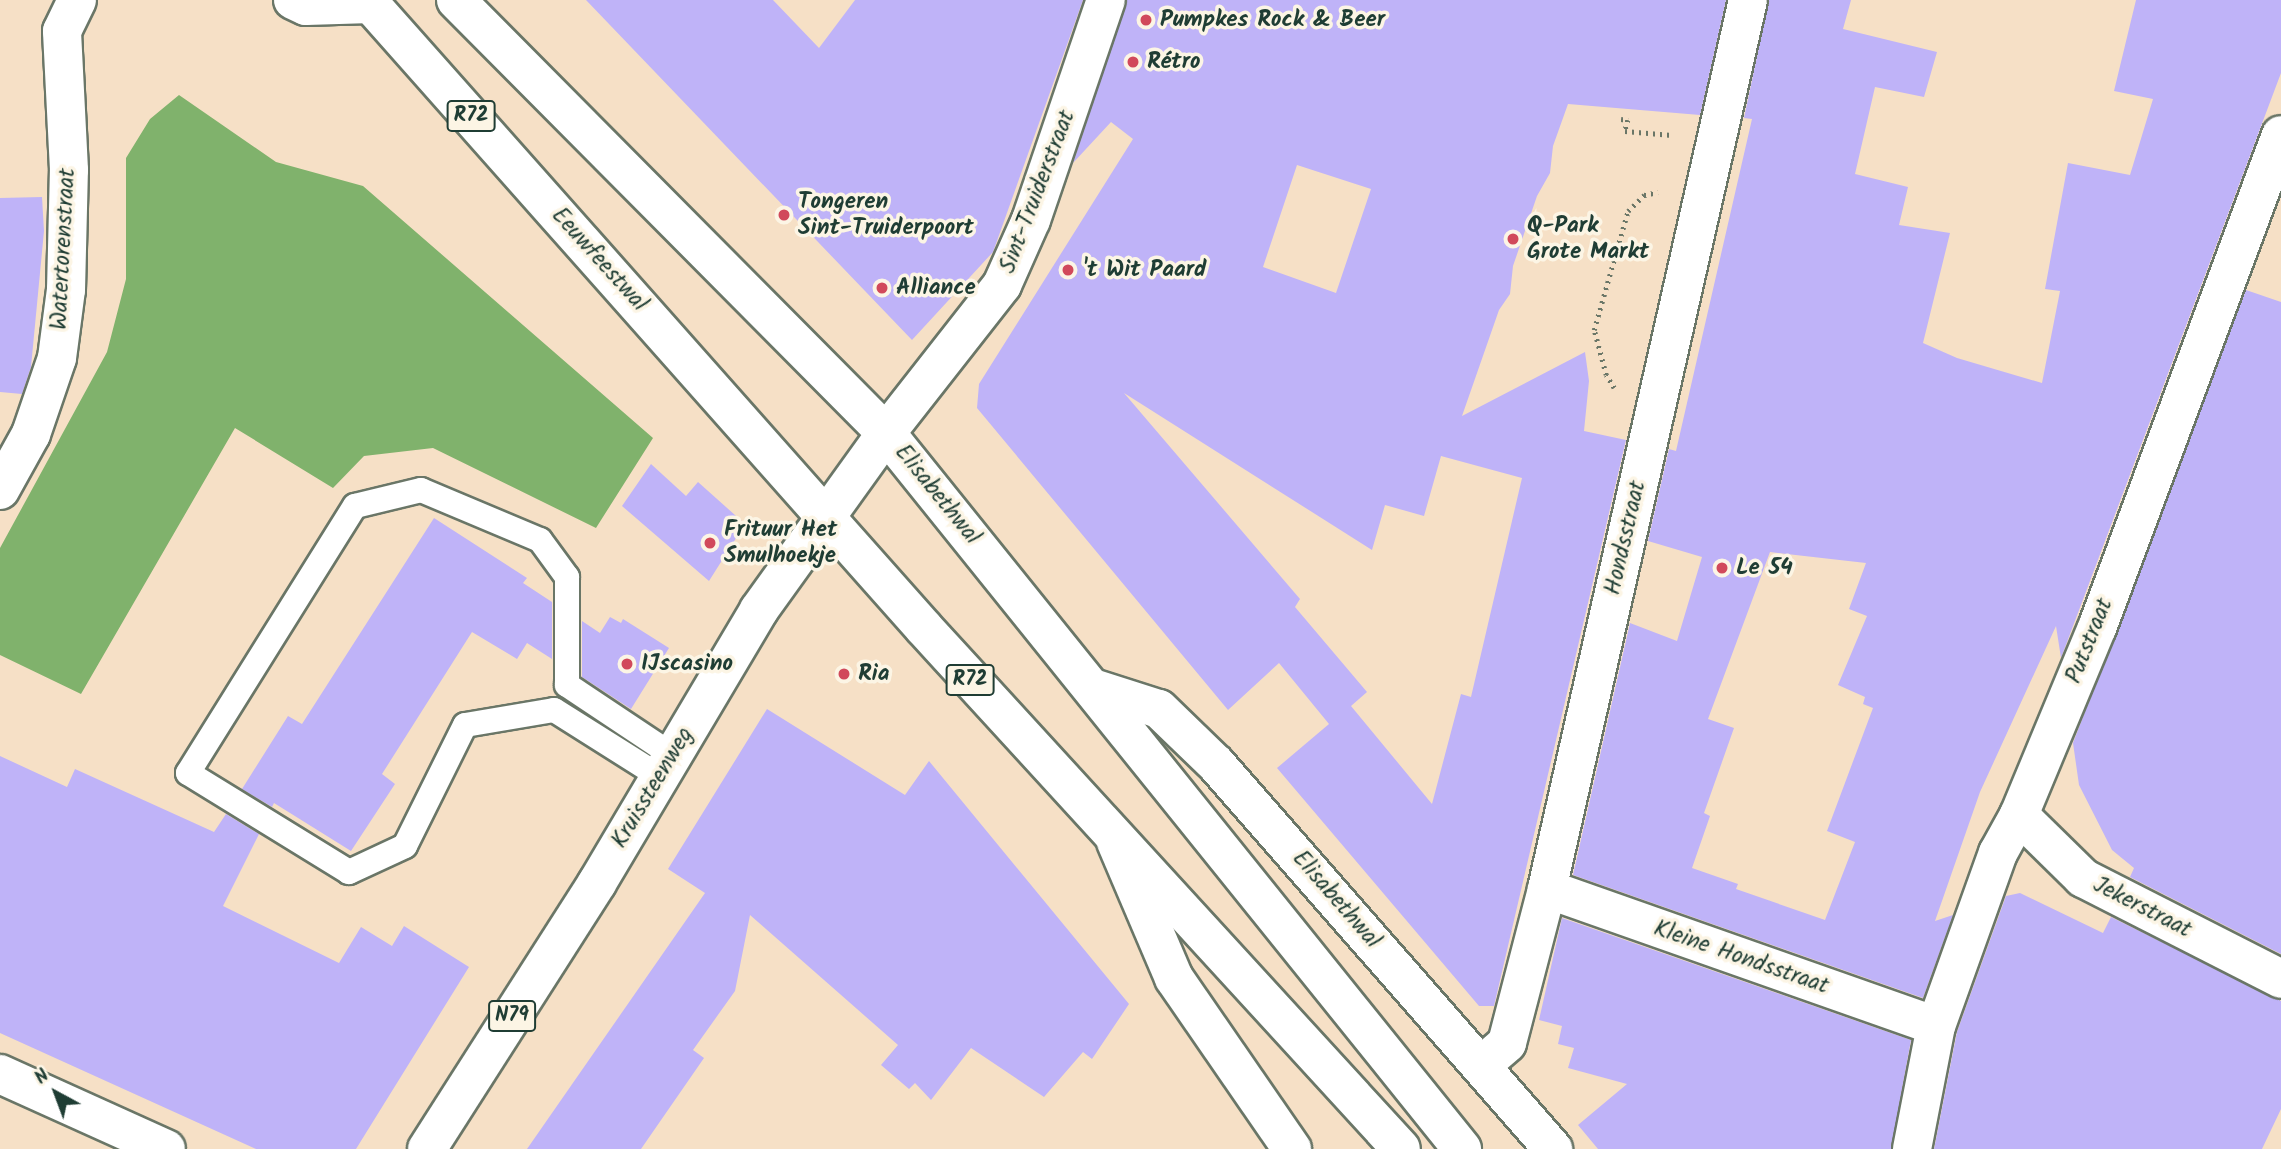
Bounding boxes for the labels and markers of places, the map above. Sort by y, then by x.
place label: Pumpkes Rock & Beer [1160,6,1385,34]
marker: Pumpkes Rock & Beer [1138,12,1154,28]
place label: Rétro [1147,48,1200,76]
marker: Rétro [1125,54,1141,70]
place label: Tongeren Sint-Truiderpoort [798,188,974,242]
marker: Tongeren Sint-Truiderpoort [776,207,792,223]
place label: Q-Park Grote Markt [1527,212,1649,266]
marker: Q-Park Grote Markt [1505,231,1521,247]
place label: 't Wit Paard [1082,256,1206,284]
marker: 't Wit Paard [1060,262,1076,278]
place label: Alliance [896,274,976,302]
marker: Alliance [874,280,890,296]
place label: Frituur Het Smulhoekje [724,516,837,570]
marker: Frituur Het Smulhoekje [702,535,718,551]
place label: Le 54 [1736,554,1793,582]
marker: Le 54 [1714,560,1730,576]
place label: IJscasino [641,650,733,678]
marker: IJscasino [619,656,635,672]
place label: Ria [858,660,890,688]
marker: Ria [836,666,852,682]

